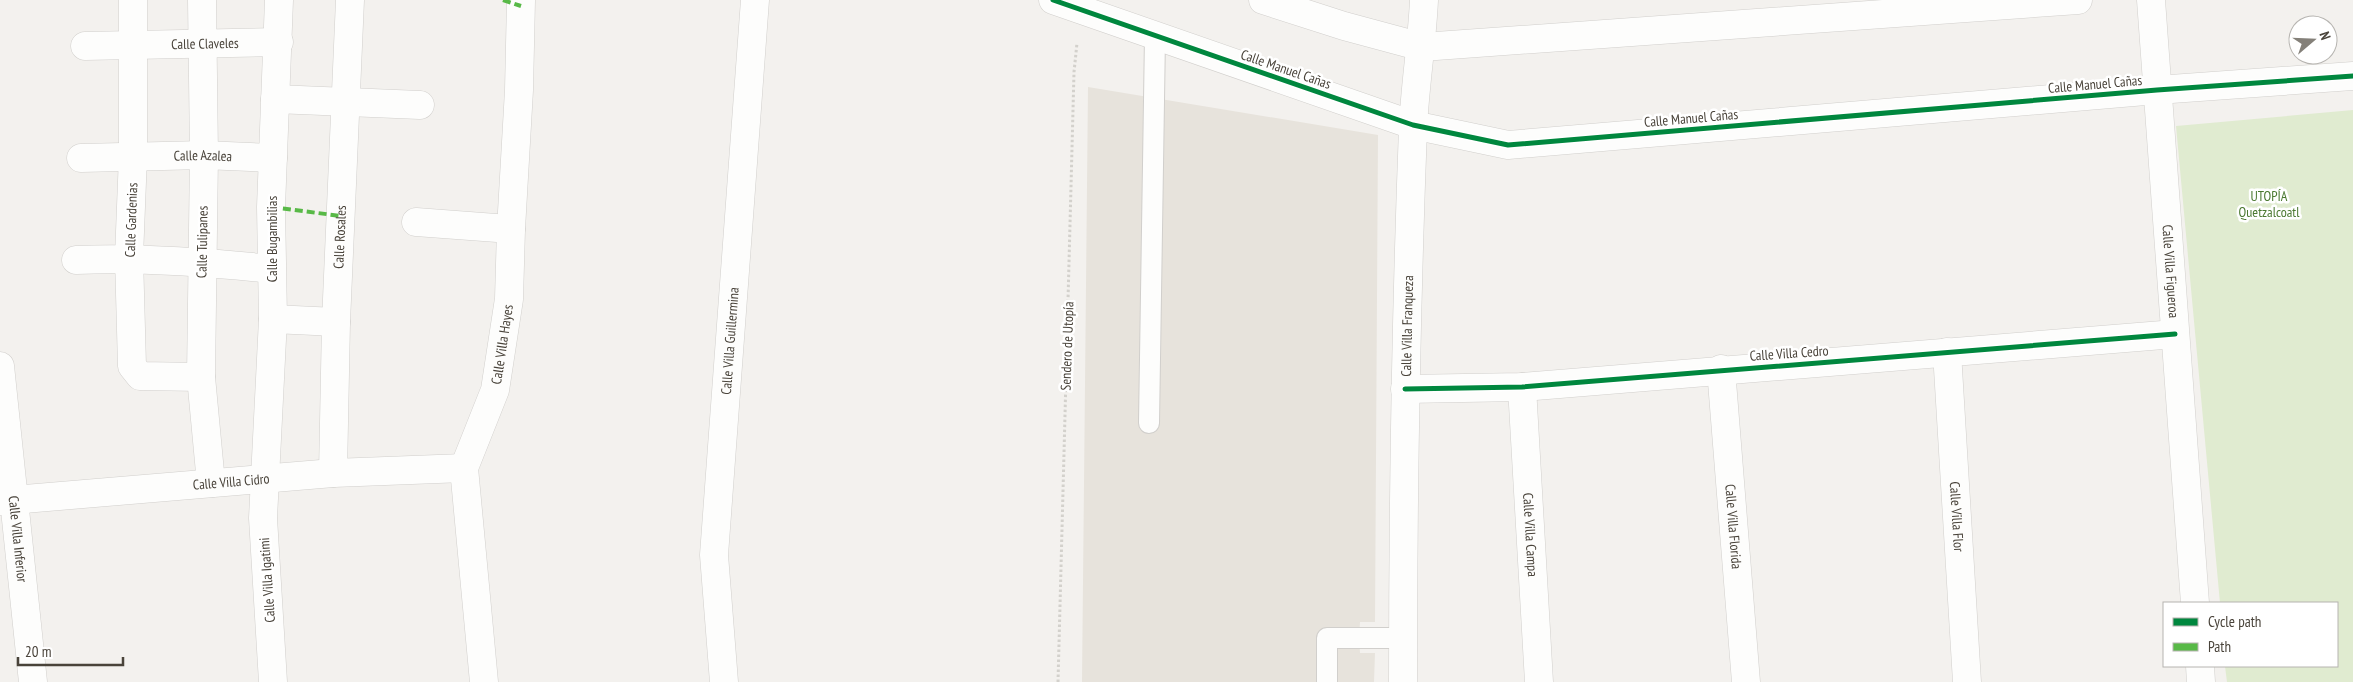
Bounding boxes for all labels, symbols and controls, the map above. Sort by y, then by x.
north arrow [2288,15,2338,65]
text: N [2316,29,2335,42]
street label: Calle Claveles [171,34,239,53]
street label: Calle Manuel Cañas [1239,45,1334,93]
street label: Calle Manuel Cañas [2047,71,2143,97]
street label: Calle Manuel Cañas [1643,105,1739,131]
street label: Calle Azalea [174,146,233,165]
street label: Calle Gardenias [121,182,141,258]
park label: UTOPÍA Quetzalcoatl [2239,187,2300,221]
street label: Calle Bugambilias [263,196,281,282]
street label: Calle Tulipanes [192,205,212,278]
street label: Calle Rosales [329,205,350,269]
street label: Calle Villa Figueroa [2158,224,2183,319]
street label: Calle Villa Franqueza [1397,275,1417,377]
street label: Calle Villa Guillermina [717,287,743,395]
street label: Sendero de Utopía [1056,301,1078,391]
street label: Calle Villa Hayes [487,303,517,385]
street label: Calle Villa Cedro [1749,341,1829,365]
street label: Calle Villa Cidro [192,469,270,494]
street label: Calle Villa Flor [1946,481,1968,553]
street label: Calle Villa Florida [1721,483,1746,570]
street label: Calle Villa Campa [1519,492,1542,577]
street label: Calle Villa Inferior [5,495,32,583]
street label: Calle Villa Igatimi [255,537,279,623]
legend [2163,602,2338,667]
text: Cycle path [2208,612,2261,631]
scale bar [18,634,122,666]
text: Path [2208,637,2231,656]
text: 20 m [25,642,51,661]

